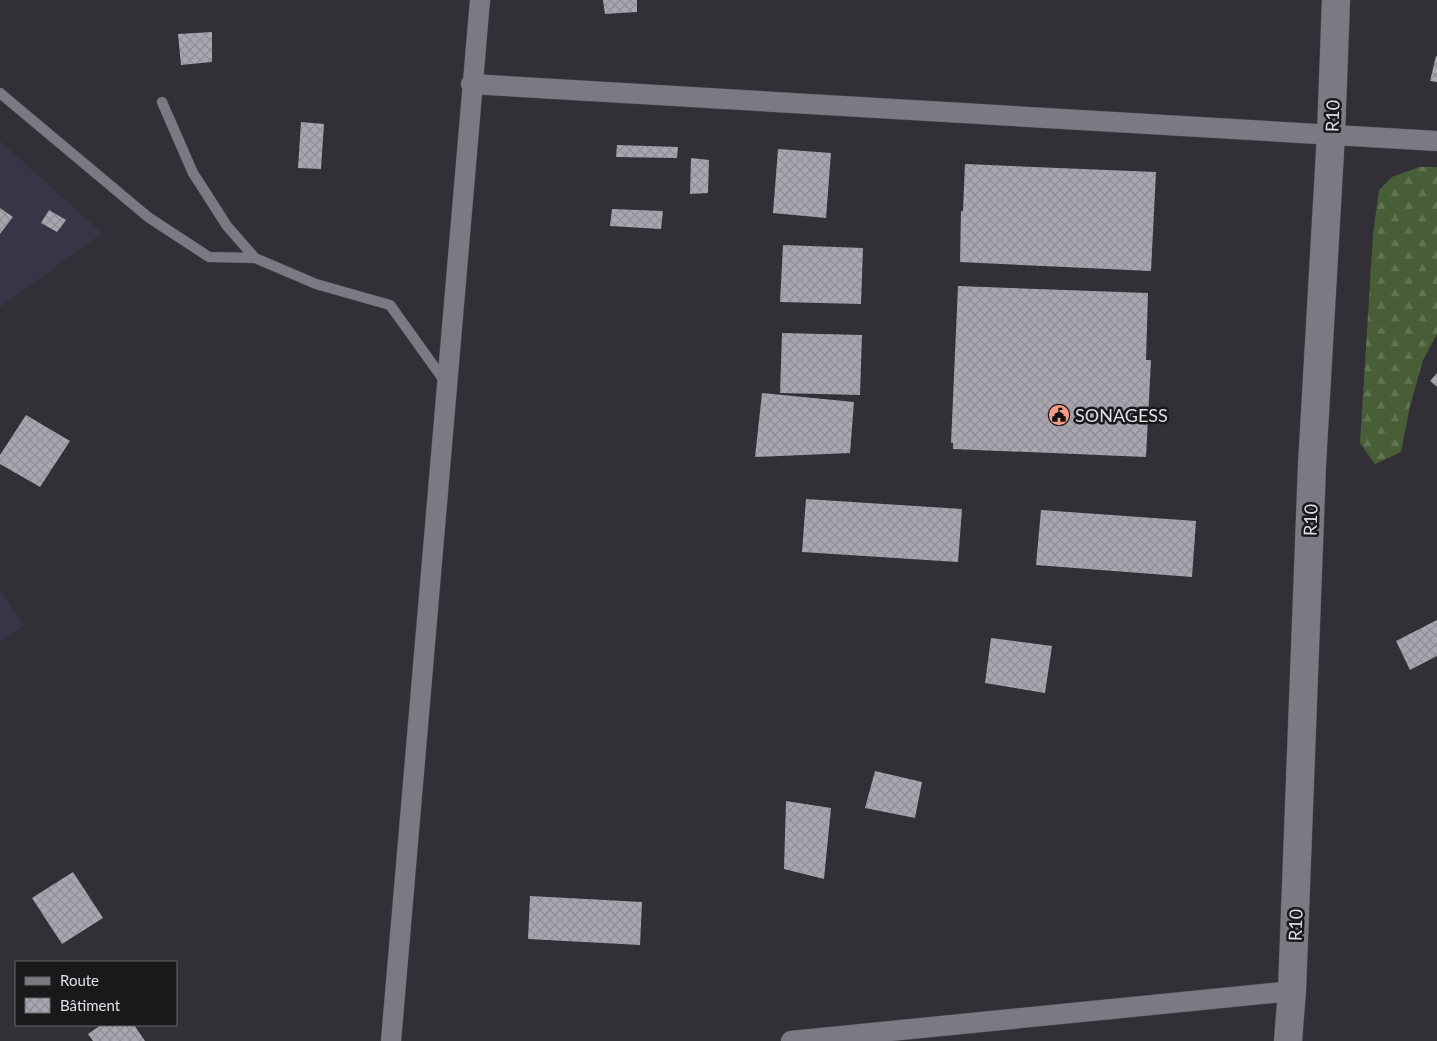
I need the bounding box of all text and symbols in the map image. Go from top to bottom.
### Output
street label: R10 [1320,100,1344,132]
public building icon: SONAGESS [1047,403,1071,427]
place label: SONAGESS [1075,404,1168,426]
street label: R10 [1298,504,1322,536]
street label: R10 [1283,909,1307,941]
legend [15,961,178,1026]
text: Route [60,971,99,989]
text: Bâtiment [60,996,121,1014]

